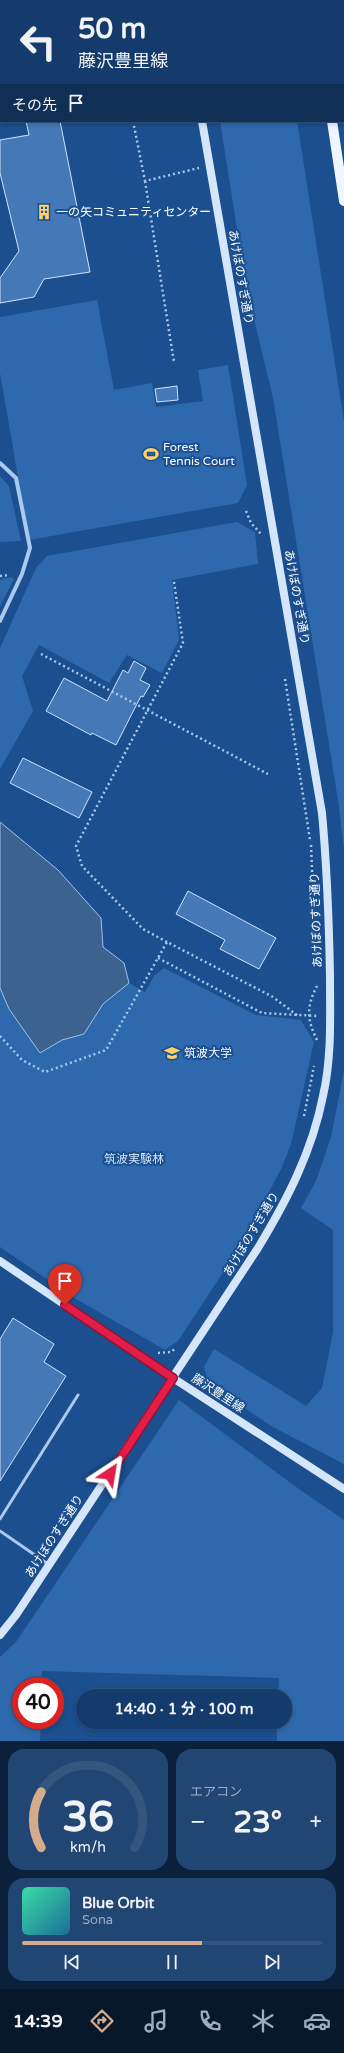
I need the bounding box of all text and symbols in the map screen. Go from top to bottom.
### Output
text: 50 m [78,12,146,46]
icon: left [12,16,64,68]
text: 藤沢豊里線 [78,50,168,72]
icon: arrive [65,92,87,114]
text: その先 [12,96,57,114]
building icon: 一の矢コミュニティセンター [35,203,53,221]
place label: 一の矢コミュニティセンター [56,205,211,219]
street label: あけぼのすぎ通り [226,229,256,325]
place label: Forest Tennis Court [163,440,235,468]
sports icon: Forest Tennis Court [142,445,160,463]
street label: あけぼのすぎ通り [282,549,312,645]
street label: あけぼのすぎ通り [307,872,325,968]
school or university icon: 筑波大学 [163,1044,181,1062]
place label: 筑波大学 [184,1046,232,1060]
park label: 筑波実験林 [104,1152,164,1166]
street label: あけぼのすぎ通り [220,1189,282,1279]
pin [48,1264,82,1305]
icon: arrive [54,1270,76,1292]
street label: 藤沢豊里線 [189,1371,247,1415]
position arrow [89,1453,131,1495]
street label: あけぼのすぎ通り [22,1492,86,1580]
speed limit sign: 40 [12,1677,64,1729]
text: 14:40 · 1 分 · 100 m [114,1700,254,1718]
text: エアコン [190,1784,242,1800]
text: 36 [62,1792,114,1842]
text: 23° [233,1804,282,1841]
text: − [190,1809,206,1835]
text: + [310,1809,322,1835]
text: km/h [70,1838,106,1855]
text: Blue Orbit [82,1894,154,1912]
text: Sona [82,1912,113,1928]
icon: previous [61,1951,83,1973]
icon: pause [161,1951,183,1973]
icon: next [261,1951,283,1973]
icon: directions [88,2007,116,2035]
icon: music [142,2007,170,2035]
icon: phone [196,2007,224,2035]
icon: climate [249,2007,277,2035]
icon: car [303,2007,331,2035]
text: 14:39 [13,2010,63,2032]

